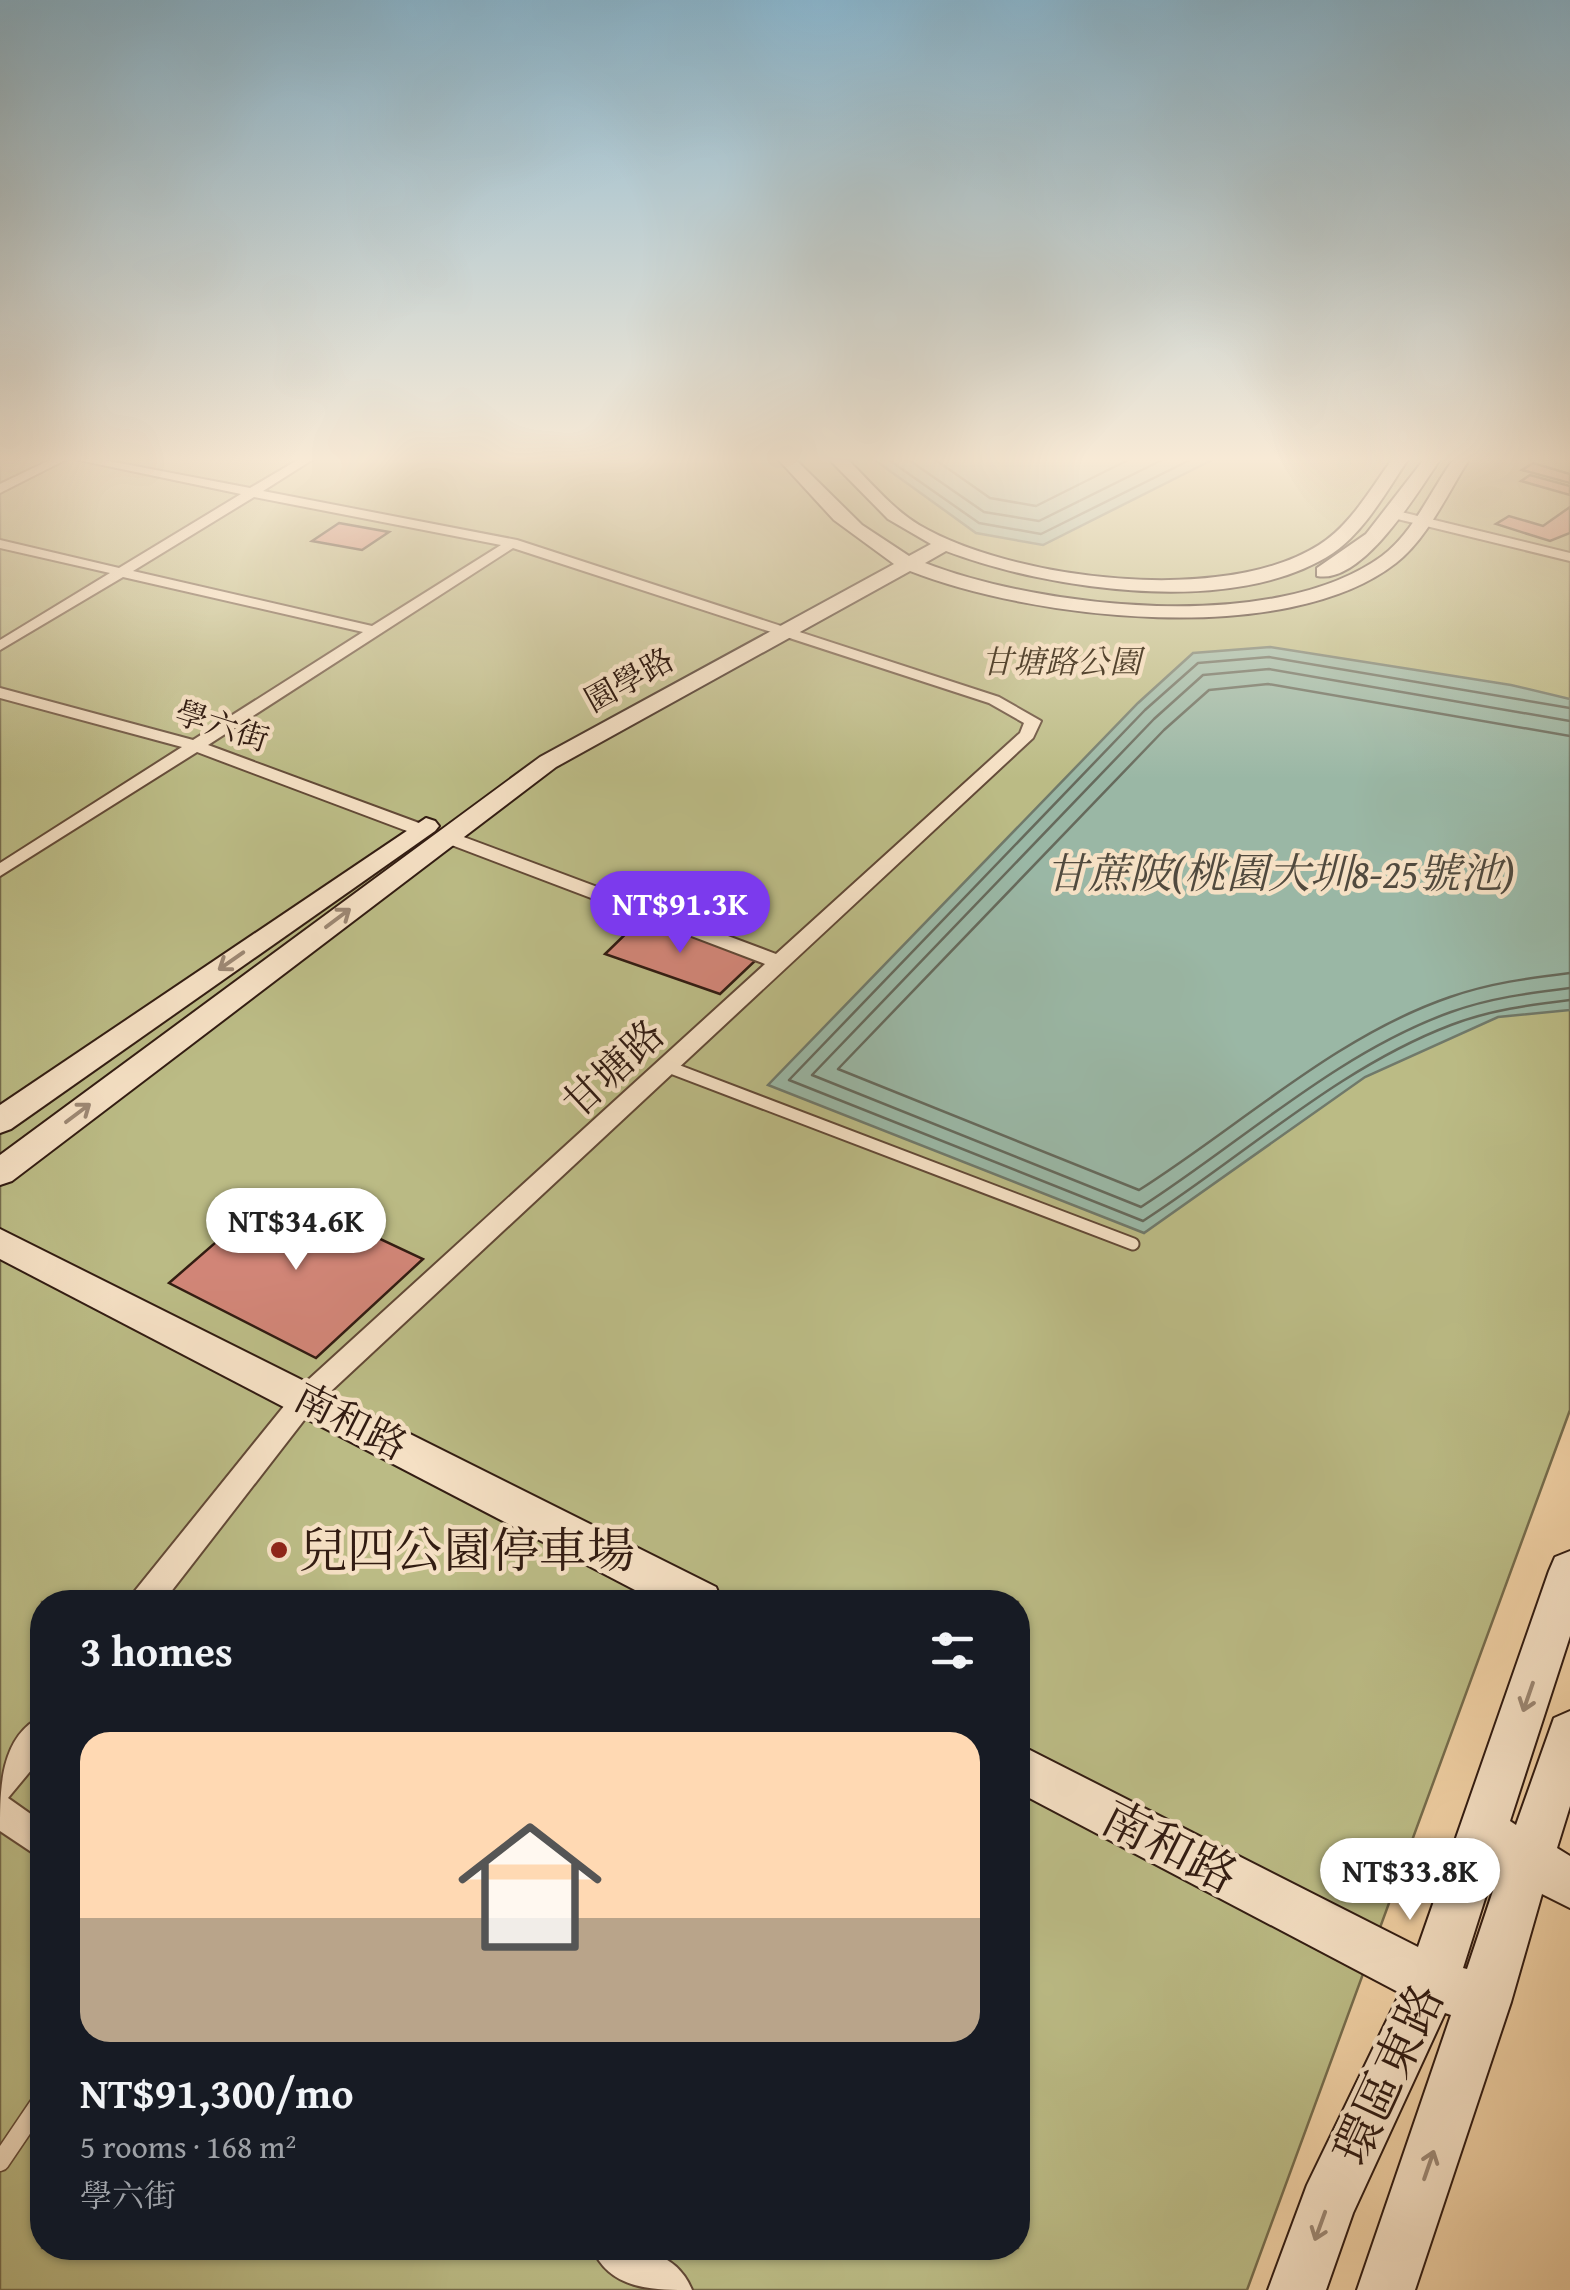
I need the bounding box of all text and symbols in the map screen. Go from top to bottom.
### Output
street label: 園學路 [575,636,682,723]
park label: 甘塘路公園 [981,638,1146,685]
street label: 學六街 [169,688,275,763]
water label: 甘蔗陂(桃園大圳8-25號池) [1045,842,1515,903]
pin: NT$91.3K [577,871,783,956]
text: NT$91.3K [612,880,748,927]
one-way arrow [324,908,351,929]
one-way arrow [217,950,245,971]
street label: 甘塘路 [549,1005,677,1130]
one-way arrow [64,1103,91,1124]
pin: NT$34.6K [193,1188,399,1273]
text: NT$34.6K [228,1197,364,1244]
street label: 南和路 [284,1367,418,1474]
place label: 兒四公園停車場 [299,1514,635,1585]
marker: 兒四公園停車場 [268,1539,290,1561]
text: 3 homes [80,1620,233,1681]
icon: filters [925,1623,980,1678]
one-way arrow [1517,1680,1535,1712]
street label: 南和路 [1090,1781,1251,1910]
icon: home [440,1797,620,1977]
pin: NT$33.8K [1307,1838,1513,1923]
text: NT$33.8K [1342,1847,1478,1894]
street label: 環區東路 [1315,1972,1460,2176]
text: NT$91,300/mo [80,2062,354,2123]
text: 5 rooms · 168 m² [80,2123,296,2170]
one-way arrow [1421,2149,1439,2181]
text: 學六街 [80,2172,176,2219]
one-way arrow [1310,2210,1328,2241]

